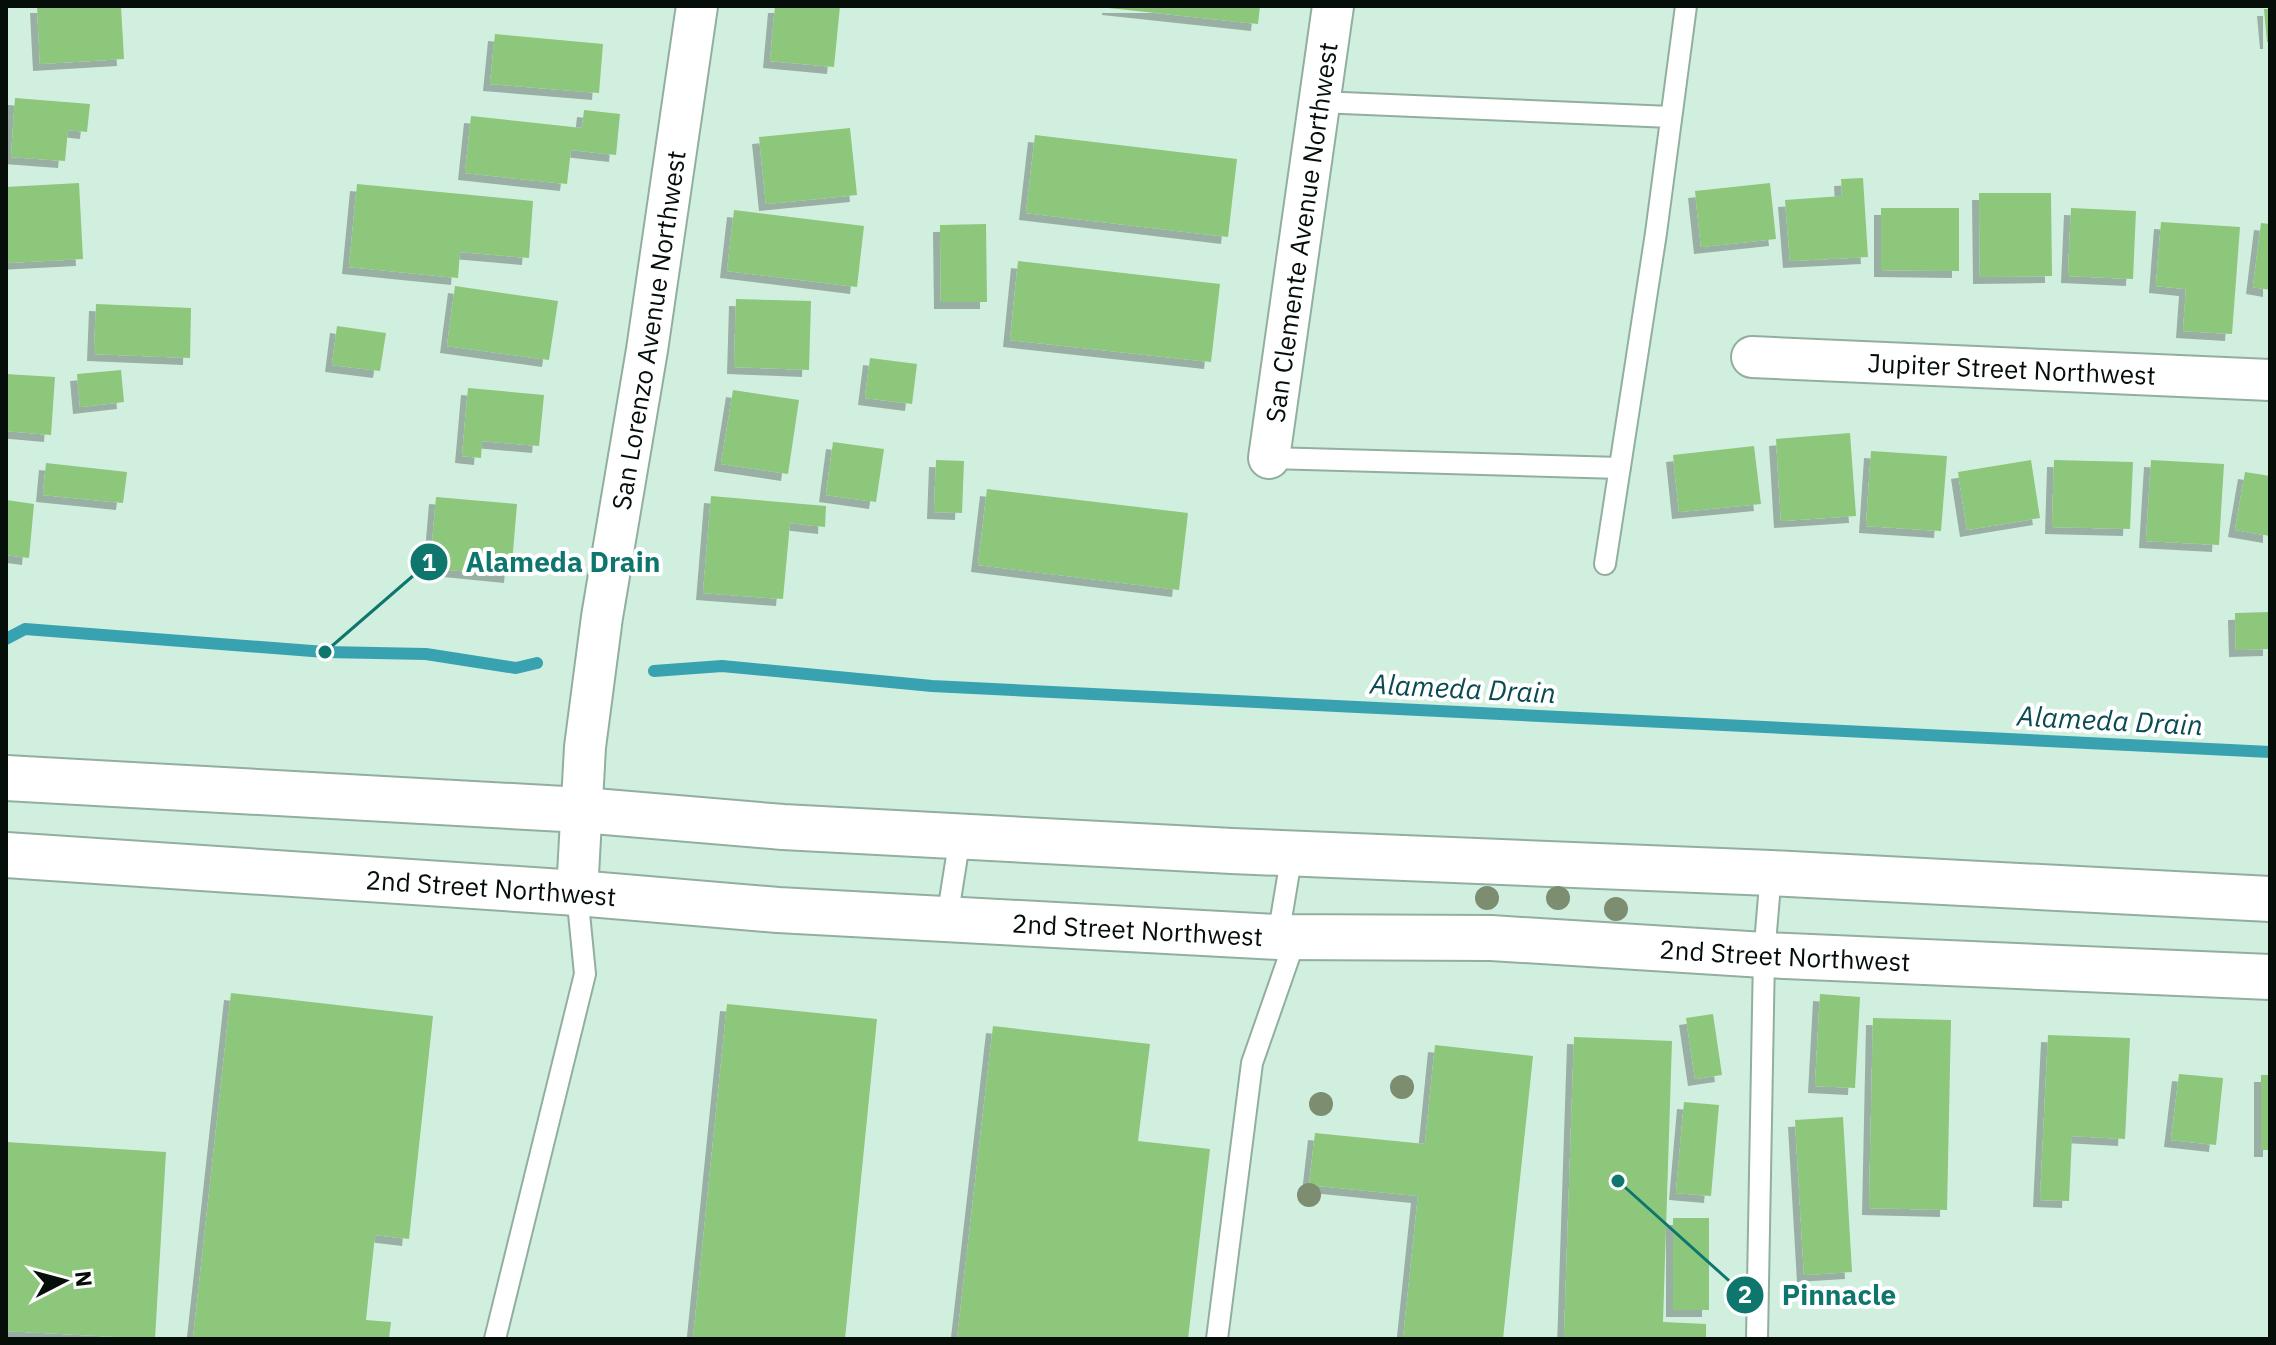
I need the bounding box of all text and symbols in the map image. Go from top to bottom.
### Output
street label: San Clemente Avenue Northwest [1257,40,1345,425]
street label: San Lorenzo Avenue Northwest [603,148,693,512]
street label: Jupiter Street Northwest [1867,345,2157,392]
callout: Alameda Drain [409,536,676,588]
text: Alameda Drain [466,543,661,580]
text: 1 [422,546,436,578]
water label: Alameda Drain [1368,665,1557,711]
water label: Alameda Drain [2015,697,2204,743]
street label: 2nd Street Northwest [364,862,618,913]
street label: 2nd Street Northwest [1011,906,1264,953]
street label: 2nd Street Northwest [1658,932,1911,978]
north arrow [24,1241,104,1321]
text: N [69,1269,100,1288]
callout: Pinnacle [1725,1269,1912,1321]
text: Pinnacle [1782,1276,1896,1313]
text: 2 [1738,1278,1752,1310]

